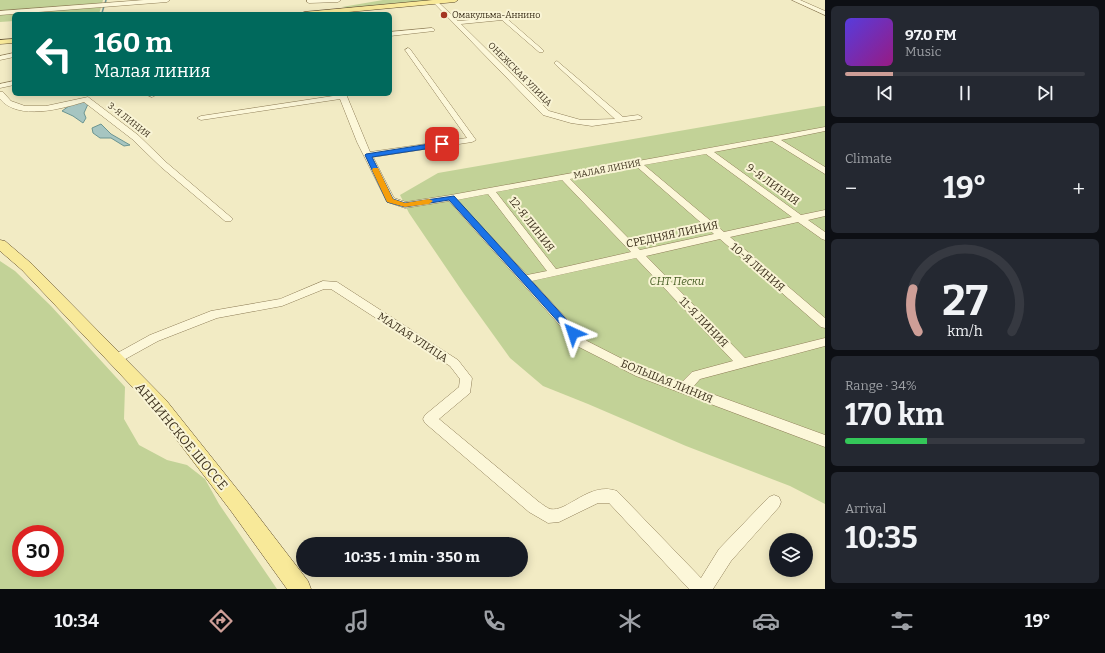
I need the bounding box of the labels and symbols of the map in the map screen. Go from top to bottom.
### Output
marker: Омакульма-Аннино [439,10,449,20]
place label: Омакульма-Аннино [452,10,540,20]
street label: ОНЕЖСКАЯ УЛИЦА [486,40,554,108]
street label: 3-Я ЛИНИЯ [106,100,152,140]
pin [425,127,459,161]
street label: МАЛАЯ ЛИНИЯ [573,158,641,180]
street label: 9-Я ЛИНИЯ [744,161,802,208]
street label: 12-Я ЛИНИЯ [506,194,557,254]
street label: СРЕДНЯЯ ЛИНИЯ [625,218,719,251]
street label: 10-Я ЛИНИЯ [728,240,787,294]
park label: СНТ Пески [650,275,704,288]
street label: 11-Я ЛИНИЯ [677,295,731,350]
street label: МАЛАЯ УЛИЦА [375,310,451,365]
position arrow [552,312,594,354]
street label: БОЛЬШАЯ ЛИНИЯ [619,357,715,406]
street label: АННИНСКОЕ ШОССЕ [132,380,231,493]
speed limit sign: 30 [12,525,64,577]

